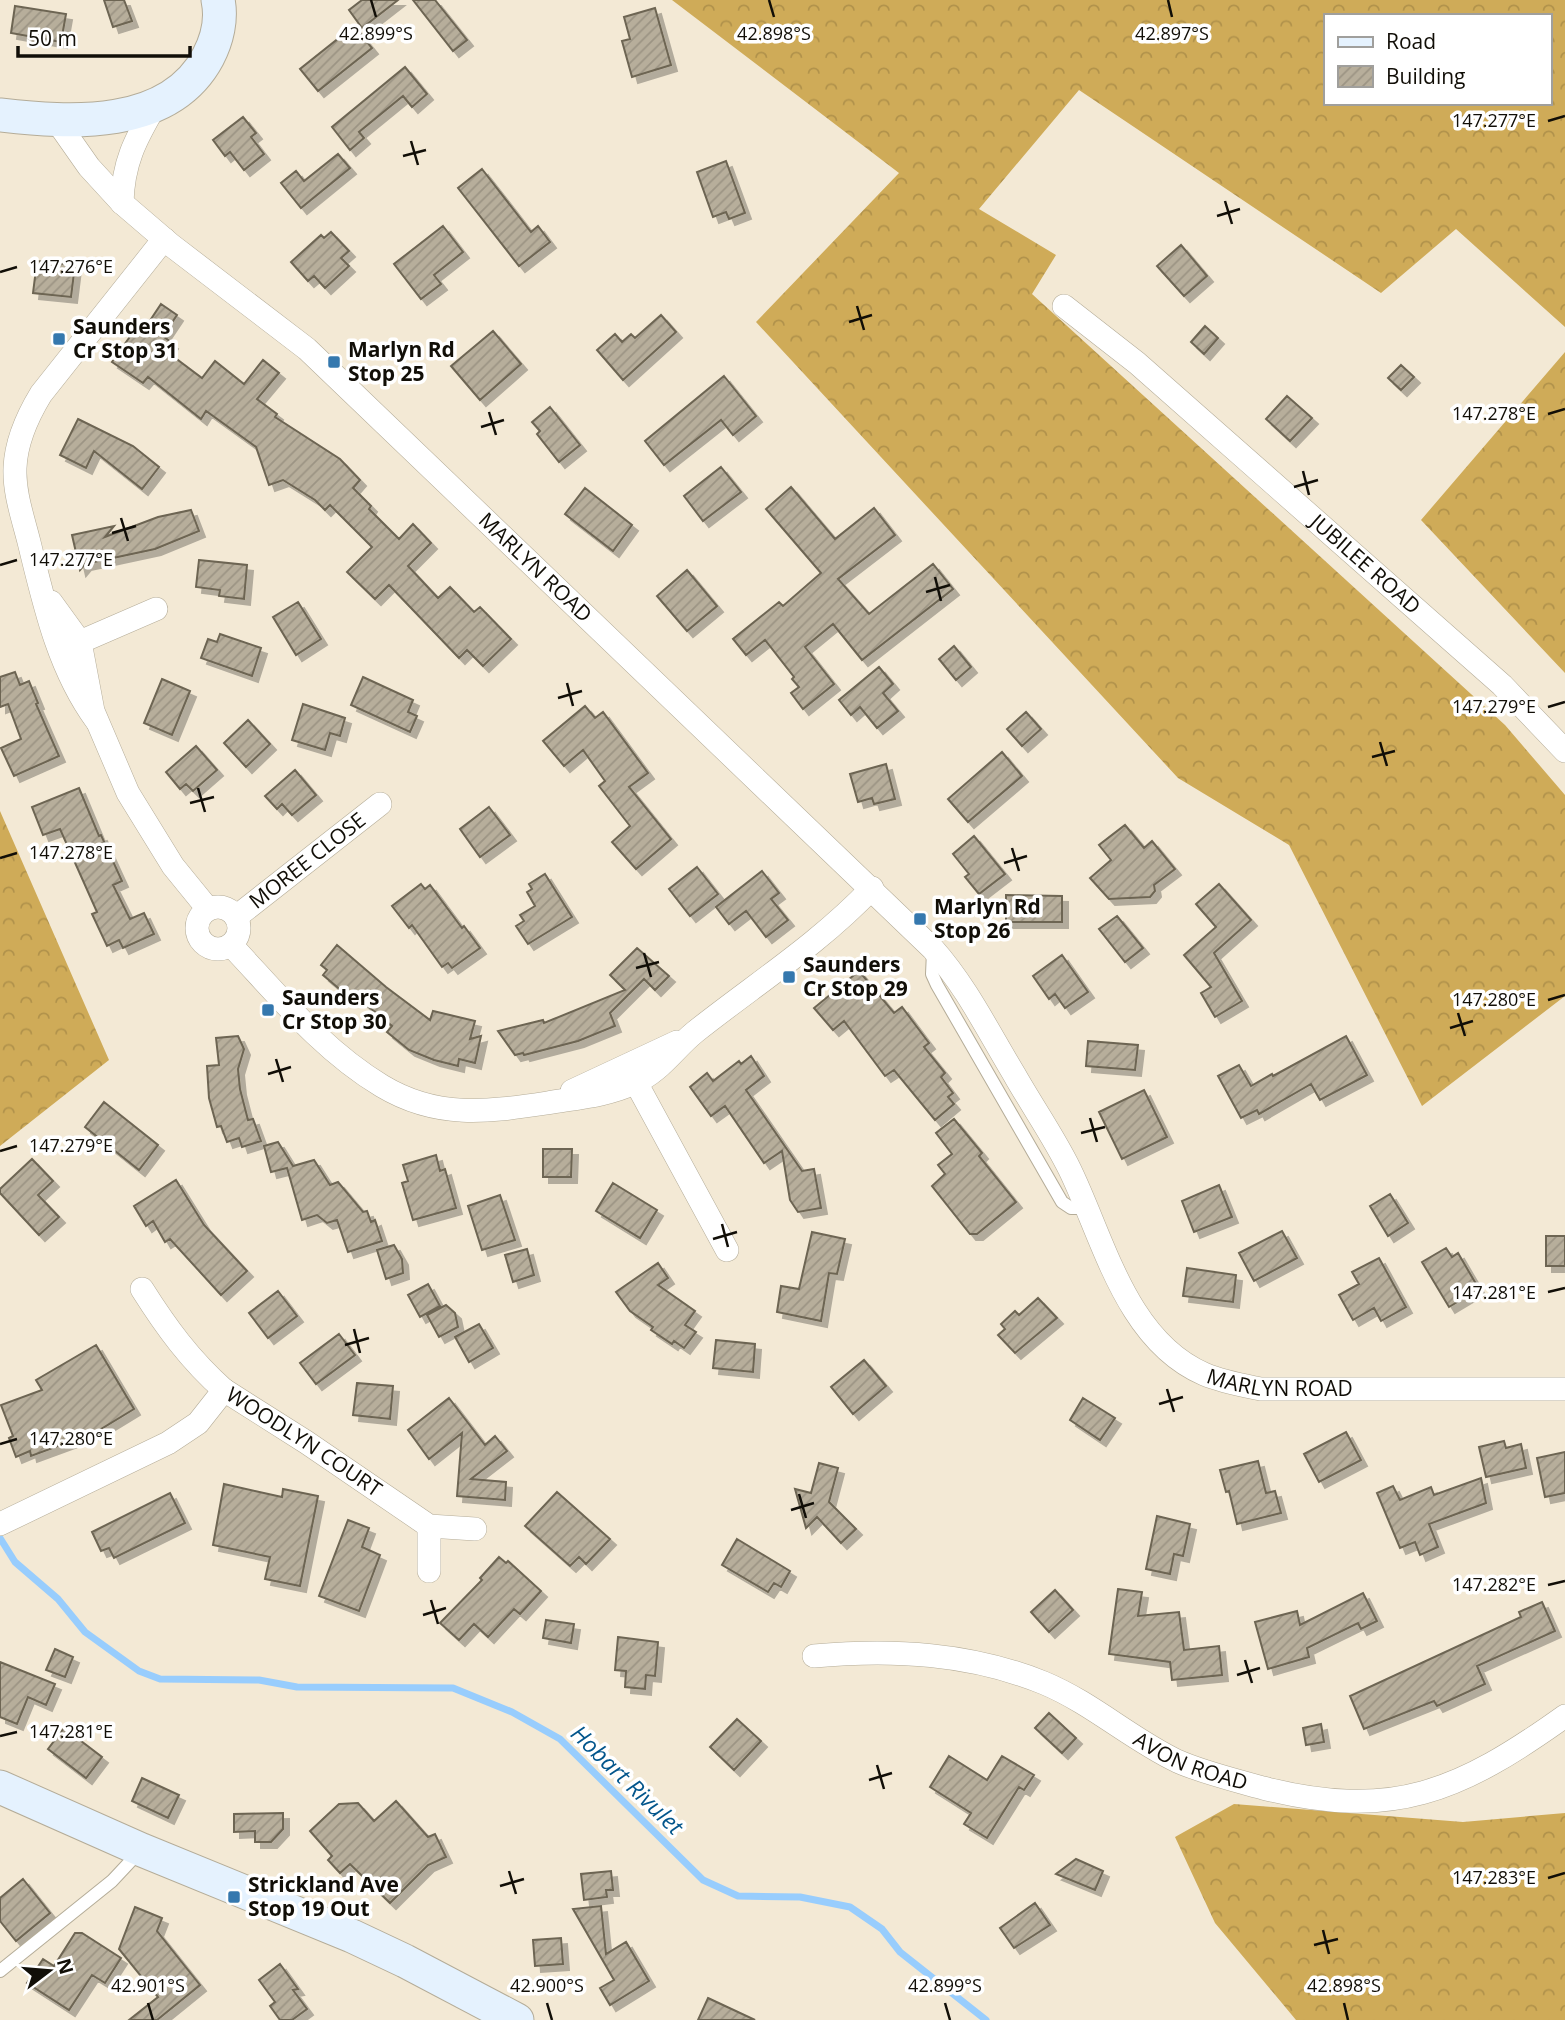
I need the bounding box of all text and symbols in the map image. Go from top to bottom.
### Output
scale bar [18,14,189,58]
legend [1324,14,1551,105]
text: 42.899°S [339,21,413,45]
text: 42.898°S [737,21,811,45]
text: 42.897°S [1135,21,1209,45]
text: 50 m [28,24,77,52]
text: Road [1386,27,1436,55]
text: Building [1386,62,1465,90]
text: 147.277°E [1452,108,1536,132]
text: 147.276°E [29,254,113,278]
place label: Saunders Cr Stop 31 [73,312,178,364]
marker: Saunders Cr Stop 31 [51,331,67,347]
place label: Marlyn Rd Stop 25 [348,335,455,387]
marker: Marlyn Rd Stop 25 [326,354,342,370]
text: 147.278°E [1452,401,1536,425]
street label: MARLYN ROAD [473,506,599,628]
street label: JUBILEE ROAD [1303,506,1427,620]
text: 147.277°E [29,547,113,571]
text: 147.279°E [1452,694,1536,718]
street label: MOREE CLOSE [243,806,371,914]
text: 147.278°E [29,840,113,864]
place label: Marlyn Rd Stop 26 [934,892,1041,944]
marker: Marlyn Rd Stop 26 [912,911,928,927]
place label: Saunders Cr Stop 29 [803,950,908,1002]
marker: Saunders Cr Stop 29 [781,969,797,985]
place label: Saunders Cr Stop 30 [282,983,387,1035]
text: 147.280°E [1452,987,1536,1011]
marker: Saunders Cr Stop 30 [260,1002,276,1018]
text: 147.279°E [29,1133,113,1157]
text: 147.281°E [1452,1280,1536,1304]
street label: MARLYN ROAD [1203,1361,1353,1402]
street label: WOODLYN COURT [221,1380,388,1503]
text: 147.280°E [29,1426,113,1450]
text: 147.282°E [1452,1572,1536,1596]
water label: Hobart Rivulet [564,1717,692,1842]
text: 147.281°E [29,1719,113,1743]
street label: AVON ROAD [1129,1725,1251,1796]
text: 147.283°E [1452,1865,1536,1889]
place label: Strickland Ave Stop 19 Out [248,1870,399,1922]
marker: Strickland Ave Stop 19 Out [226,1889,242,1905]
north arrow [14,1936,84,2006]
text: N [51,1955,80,1977]
text: 42.901°S [111,1973,185,1997]
text: 42.900°S [510,1973,584,1997]
text: 42.899°S [908,1973,982,1997]
text: 42.898°S [1307,1973,1381,1997]

